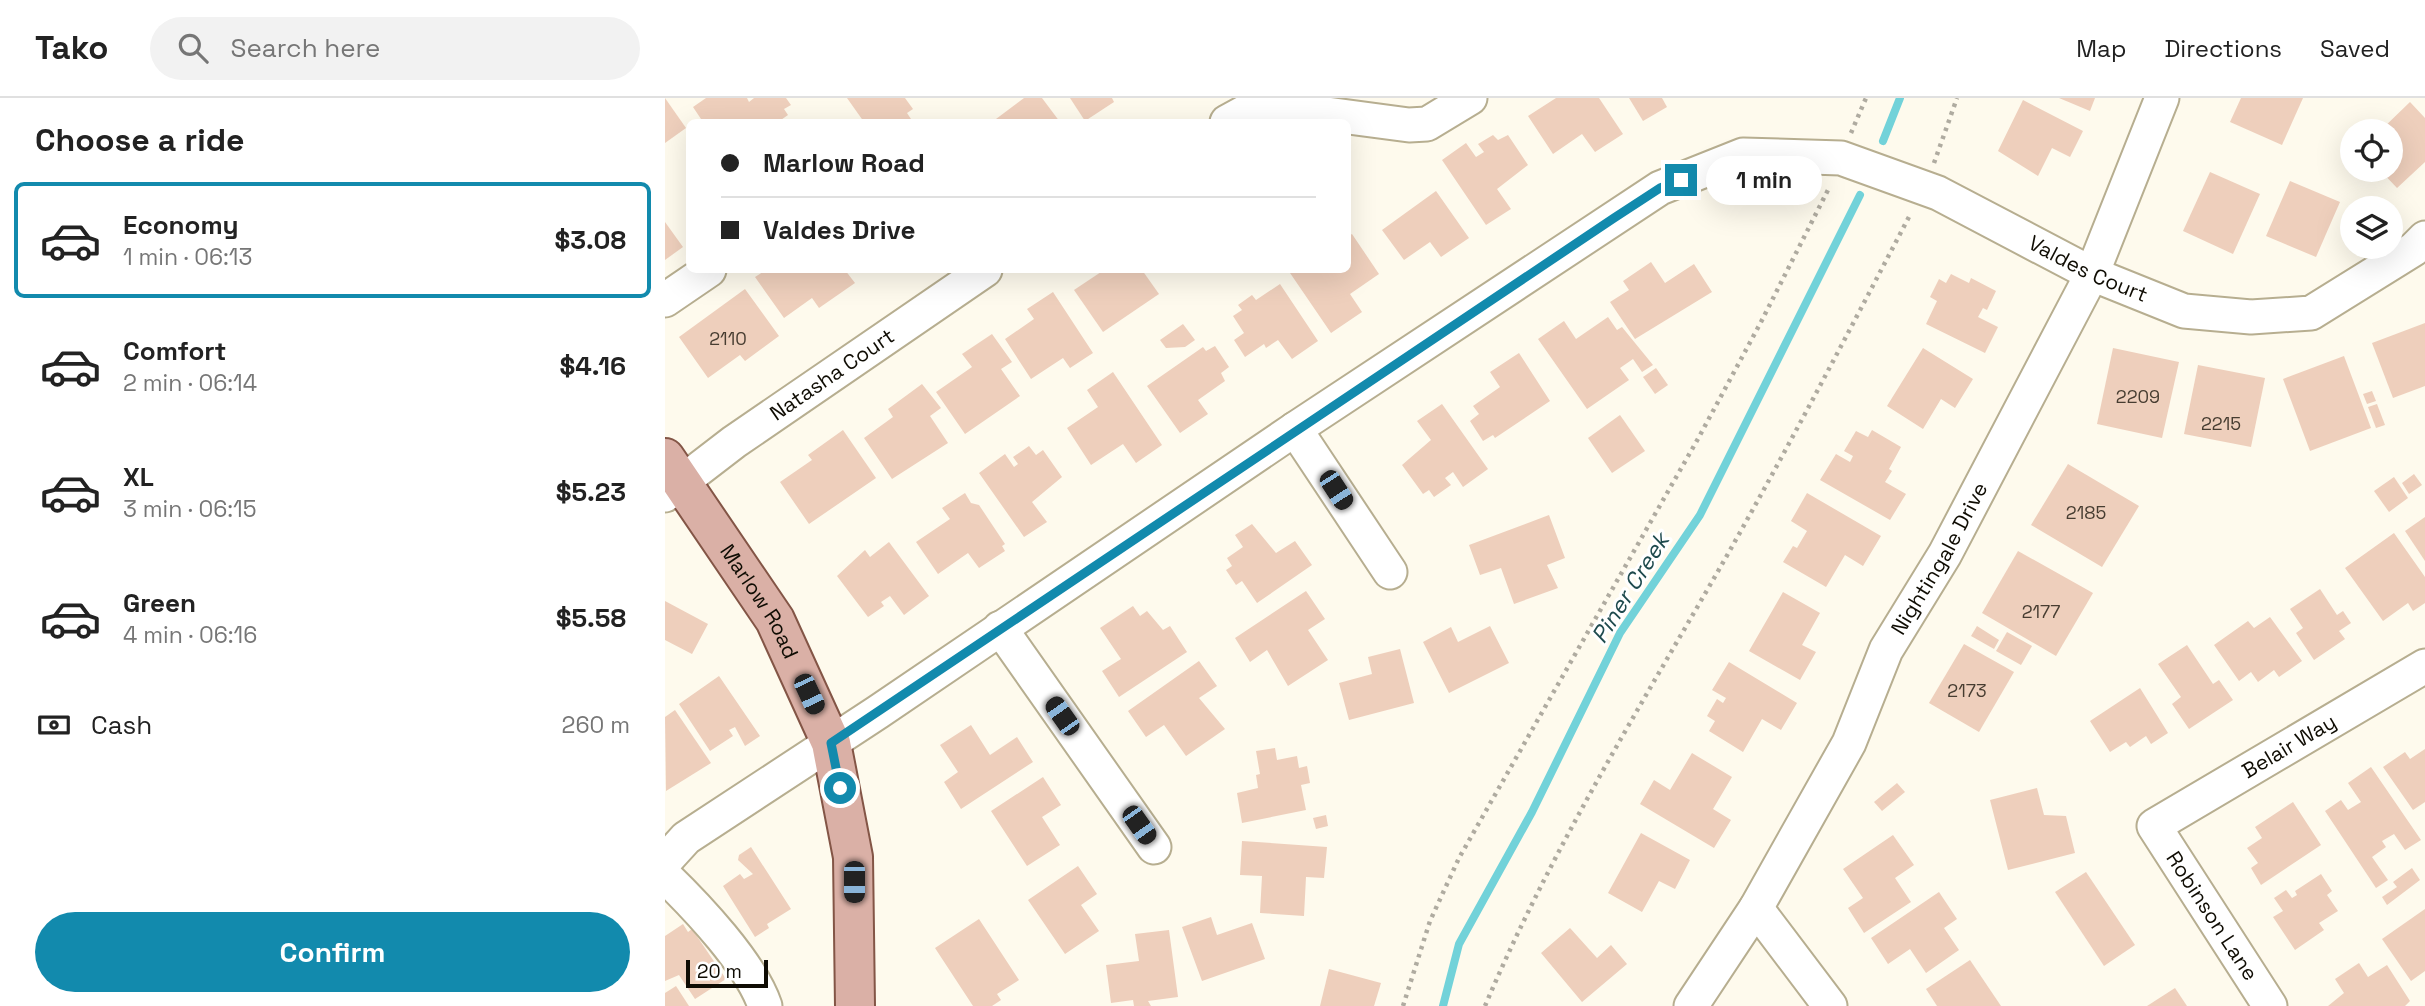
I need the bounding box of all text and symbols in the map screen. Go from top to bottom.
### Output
search box [150,17,640,80]
text: Tako [35,27,108,69]
icon: search [174,29,212,67]
text: Search here [230,31,380,65]
text: Map [2076,33,2126,64]
text: Directions [2164,33,2282,64]
text: Saved [2320,33,2390,64]
map controls [2340,119,2403,259]
button: locate [2340,119,2403,182]
text: Choose a ride [35,120,245,160]
text: Marlow Road [763,146,925,180]
callout: 1 min [1705,155,1821,204]
route end [1665,164,1697,196]
text: 1 min [1736,165,1792,195]
button: layers [2340,196,2403,259]
text: Economy [123,208,239,242]
icon: car [39,209,102,272]
text: Valdes Drive [763,213,915,247]
text: $3.08 [555,223,626,257]
street label: Valdes Court [2024,229,2152,308]
text: 1 min · 06:13 [123,242,252,272]
street label: Natasha Court [764,322,899,427]
house number: 2110 [709,327,747,350]
text: Comfort [123,334,226,368]
icon: car [39,335,102,398]
text: $4.16 [559,349,626,383]
text: 2 min · 06:14 [123,368,257,398]
house number: 2209 [2116,385,2160,408]
house number: 2215 [2201,412,2241,435]
text: XL [123,460,154,494]
icon: car [39,461,102,524]
car [1316,467,1357,513]
text: $5.23 [556,475,626,509]
street label: Nightingale Drive [1885,477,1993,640]
text: 3 min · 06:15 [123,494,256,524]
house number: 2185 [2066,501,2106,524]
water label: Piner Creek [1584,525,1677,649]
street label: Marlow Road [714,539,805,663]
text: Green [123,586,196,620]
icon: car [39,587,102,650]
house number: 2177 [2022,600,2060,623]
text: $5.58 [556,601,626,635]
text: 4 min · 06:16 [123,620,257,650]
car [791,671,828,717]
house number: 2173 [1947,679,1987,702]
car [1042,693,1083,739]
icon: cash [35,706,73,744]
text: Cash [91,708,152,742]
street label: Belair Way [2237,708,2341,784]
text: 260 m [562,710,630,740]
route start [824,772,856,804]
car [1119,802,1160,848]
street label: Robinson Lane [2161,846,2264,986]
car [844,861,865,903]
button: Confirm [35,912,630,992]
scale bar [686,957,768,989]
text: 20 m [697,959,742,984]

